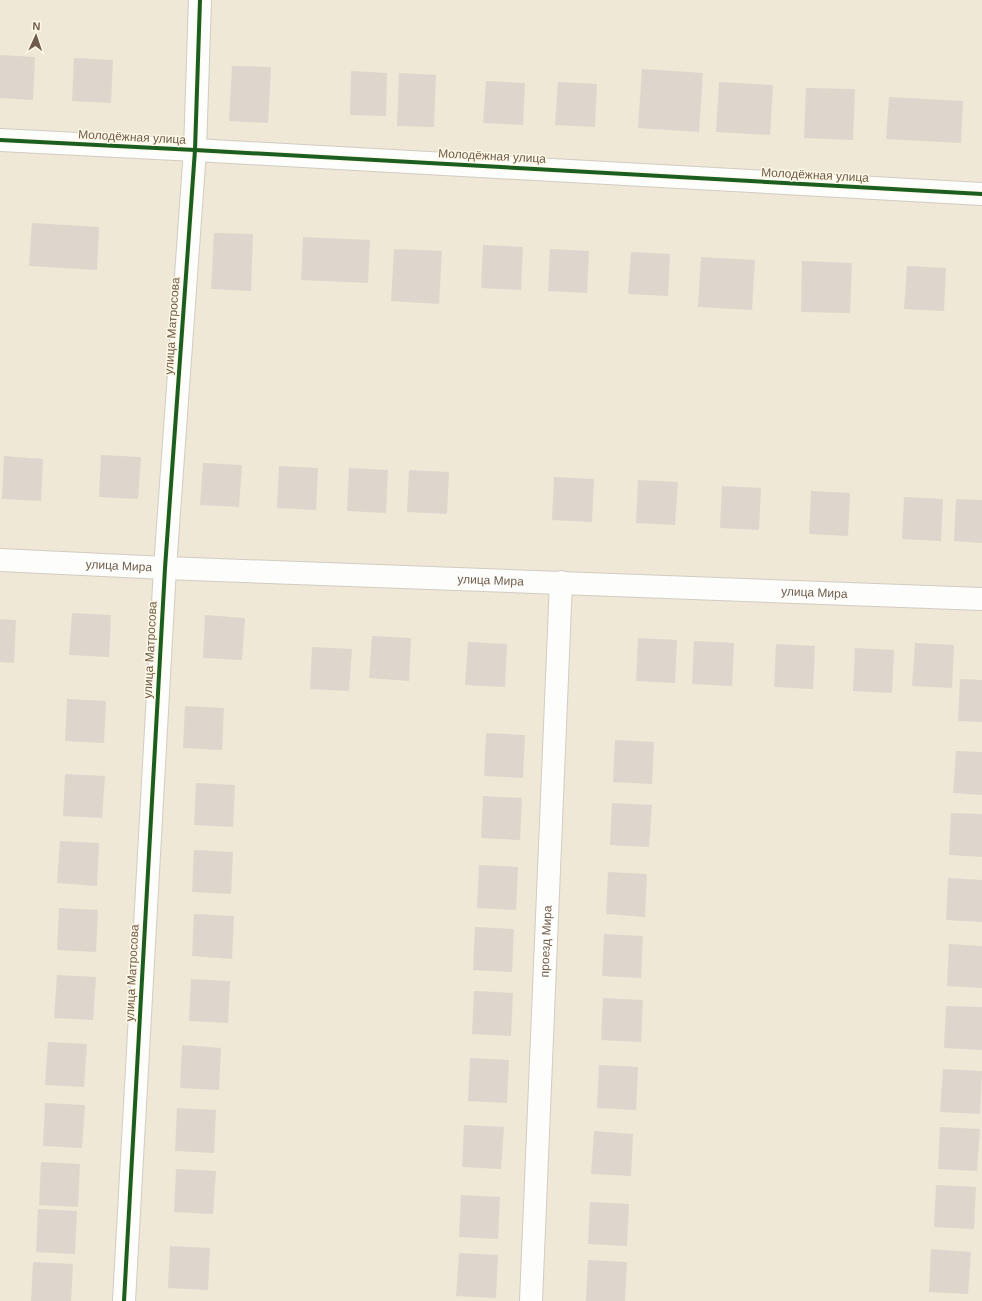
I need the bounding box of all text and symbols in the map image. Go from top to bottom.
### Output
north arrow [16,16,56,56]
text: N [32,20,41,32]
street label: Молодёжная улица [78,127,187,147]
street label: Молодёжная улица [438,146,547,166]
street label: Молодёжная улица [761,165,870,185]
street label: улица Матросова [162,277,182,375]
street label: улица Мира [85,557,153,574]
street label: улица Мира [457,572,524,589]
street label: улица Мира [781,584,848,601]
street label: улица Матросова [140,601,160,699]
street label: проезд Мира [538,905,555,978]
street label: улица Матросова [122,924,142,1022]

